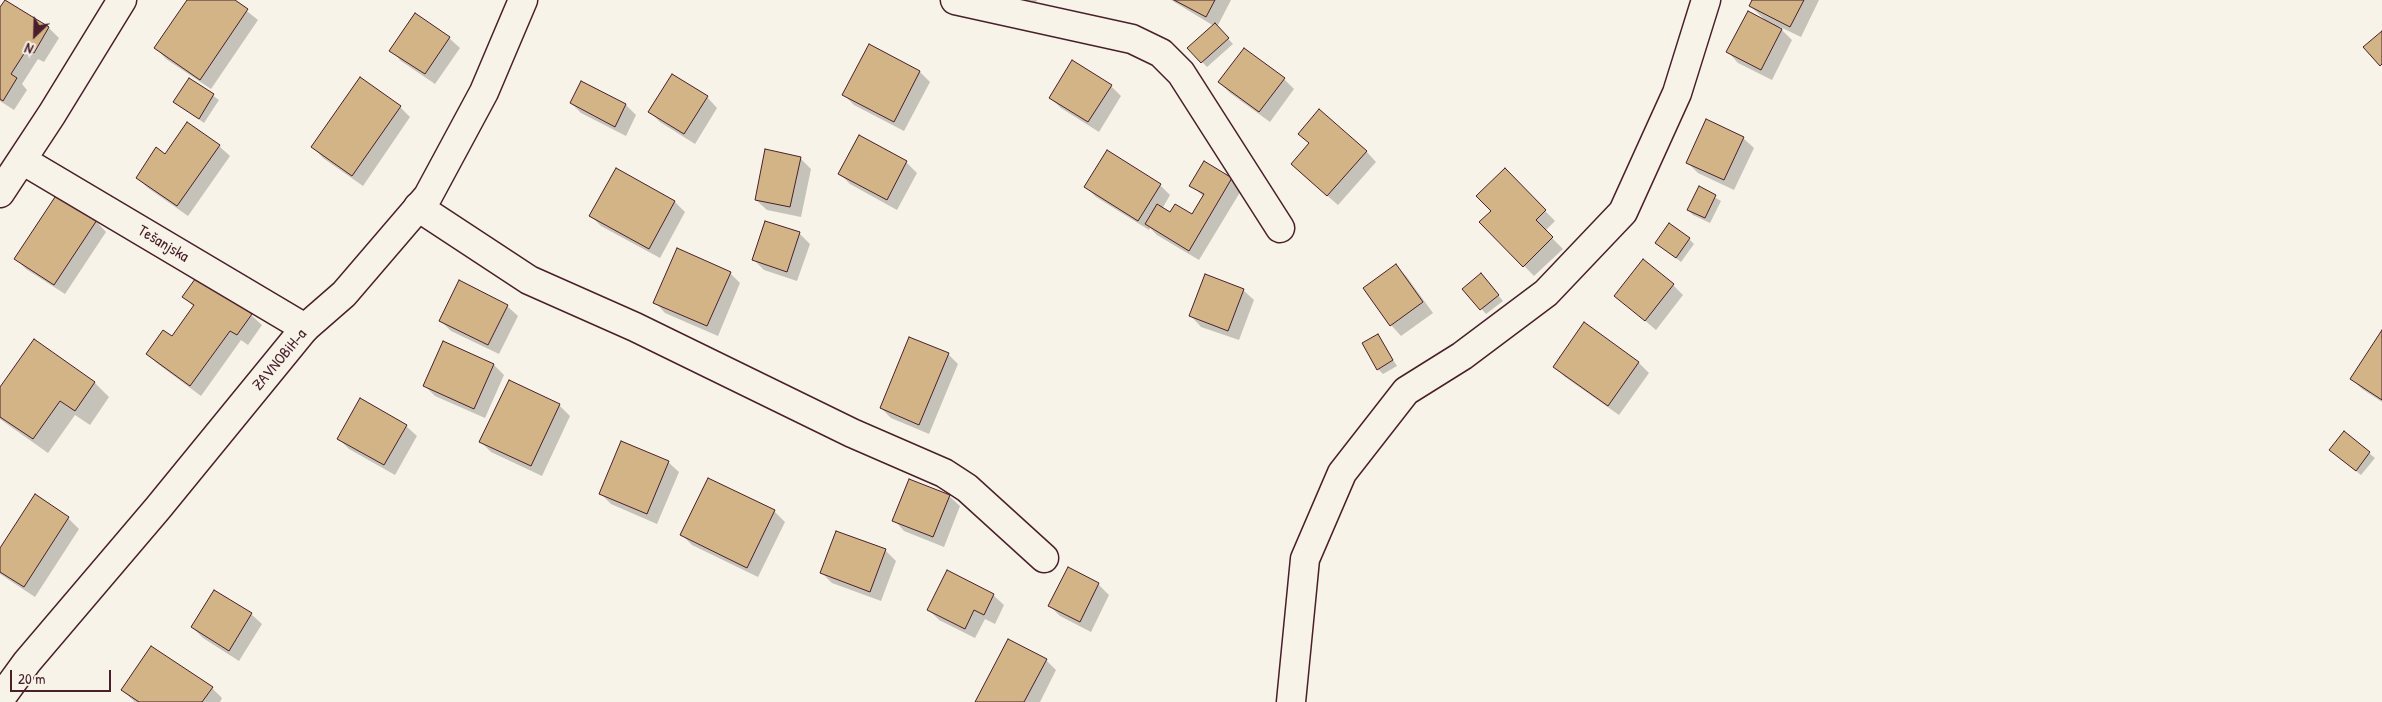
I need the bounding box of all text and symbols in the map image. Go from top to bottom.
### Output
north arrow [10,10,60,60]
text: N [21,39,36,59]
street label: Tešanjska [134,221,192,267]
street label: ZAVNOBiH-a [249,325,311,395]
scale bar [12,660,114,692]
text: 20 m [18,668,45,689]

